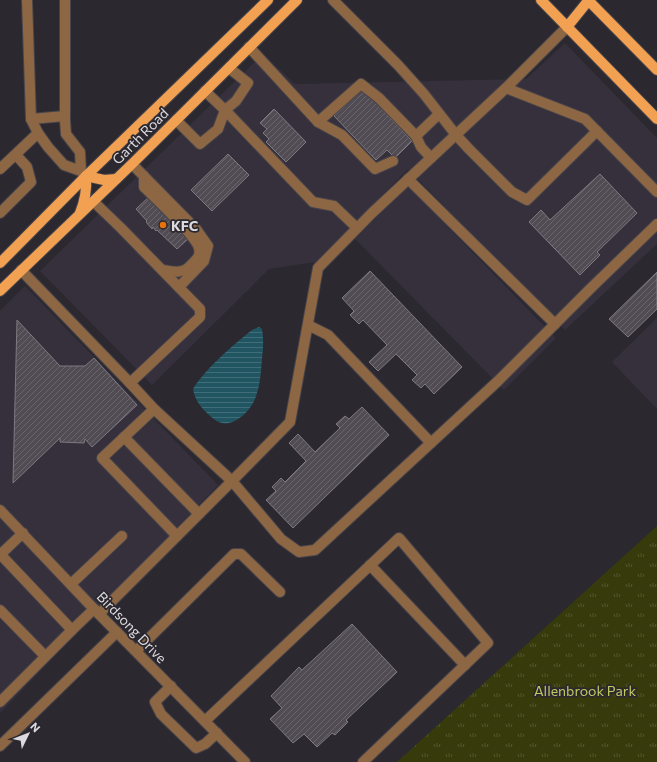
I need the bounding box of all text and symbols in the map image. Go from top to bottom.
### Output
street label: Garth Road [108,104,172,168]
place label: KFC [171,217,198,234]
marker: KFC [158,220,168,230]
street label: Birdsong Drive [94,588,170,666]
park label: Allenbrook Park [534,682,636,699]
north arrow [8,714,48,754]
text: N [28,719,43,734]

